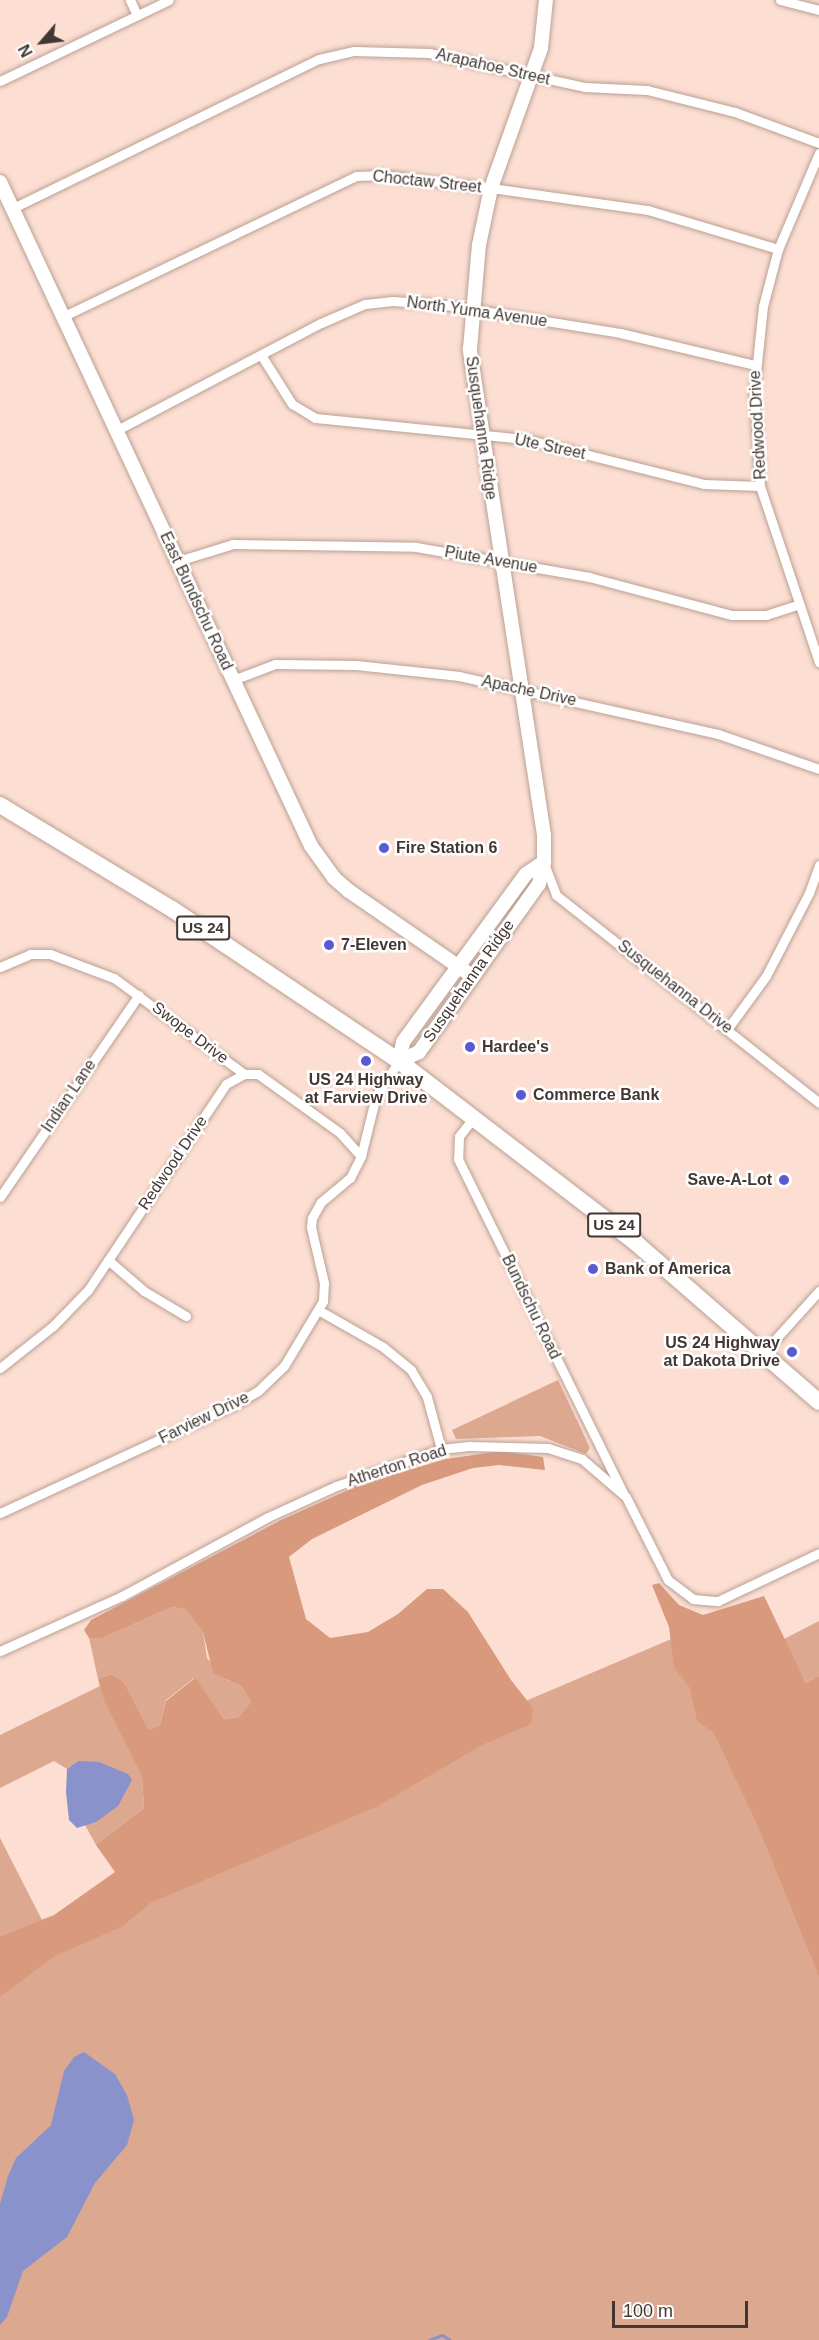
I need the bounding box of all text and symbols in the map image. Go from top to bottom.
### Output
north arrow [12,12,72,72]
text: N [15,42,36,60]
street label: Arapahoe Street [434,45,552,89]
street label: Choctaw Street [372,167,482,197]
street label: North Yuma Avenue [405,293,549,331]
street label: Susquehanna Ridge [461,355,501,501]
street label: Redwood Drive [746,370,770,480]
street label: Ute Street [513,430,587,464]
street label: East Bundschu Road [156,529,236,673]
street label: Piute Avenue [443,542,539,578]
street label: Apache Drive [480,672,578,710]
place label: Fire Station 6 [396,838,497,858]
marker: Fire Station 6 [377,841,391,855]
road number: US 24 [176,916,230,940]
street label: Susquehanna Ridge [420,916,518,1046]
place label: 7-Eleven [341,935,407,955]
street label: Susquehanna Drive [614,936,736,1038]
marker: 7-Eleven [322,938,336,952]
street label: Swope Drive [148,998,232,1068]
place label: Hardee's [482,1037,549,1057]
marker: Hardee's [463,1040,477,1054]
marker: US 24 Highway at Farview Drive [359,1054,373,1068]
street label: Indian Lane [38,1056,100,1136]
place label: US 24 Highway at Farview Drive [305,1070,427,1108]
place label: Commerce Bank [533,1085,659,1105]
marker: Commerce Bank [514,1088,528,1102]
street label: Redwood Drive [134,1112,212,1214]
place label: Save-A-Lot [688,1170,772,1190]
marker: Save-A-Lot [777,1173,791,1187]
road number: US 24 [587,1213,641,1237]
street label: Bundschu Road [497,1252,565,1362]
place label: Bank of America [605,1259,731,1279]
marker: Bank of America [586,1262,600,1276]
place label: US 24 Highway at Dakota Drive [664,1333,780,1371]
marker: US 24 Highway at Dakota Drive [785,1345,799,1359]
street label: Farview Drive [156,1388,252,1448]
street label: Atherton Road [345,1441,449,1491]
scale bar [615,2289,752,2327]
text: 100 m [623,2301,673,2321]

